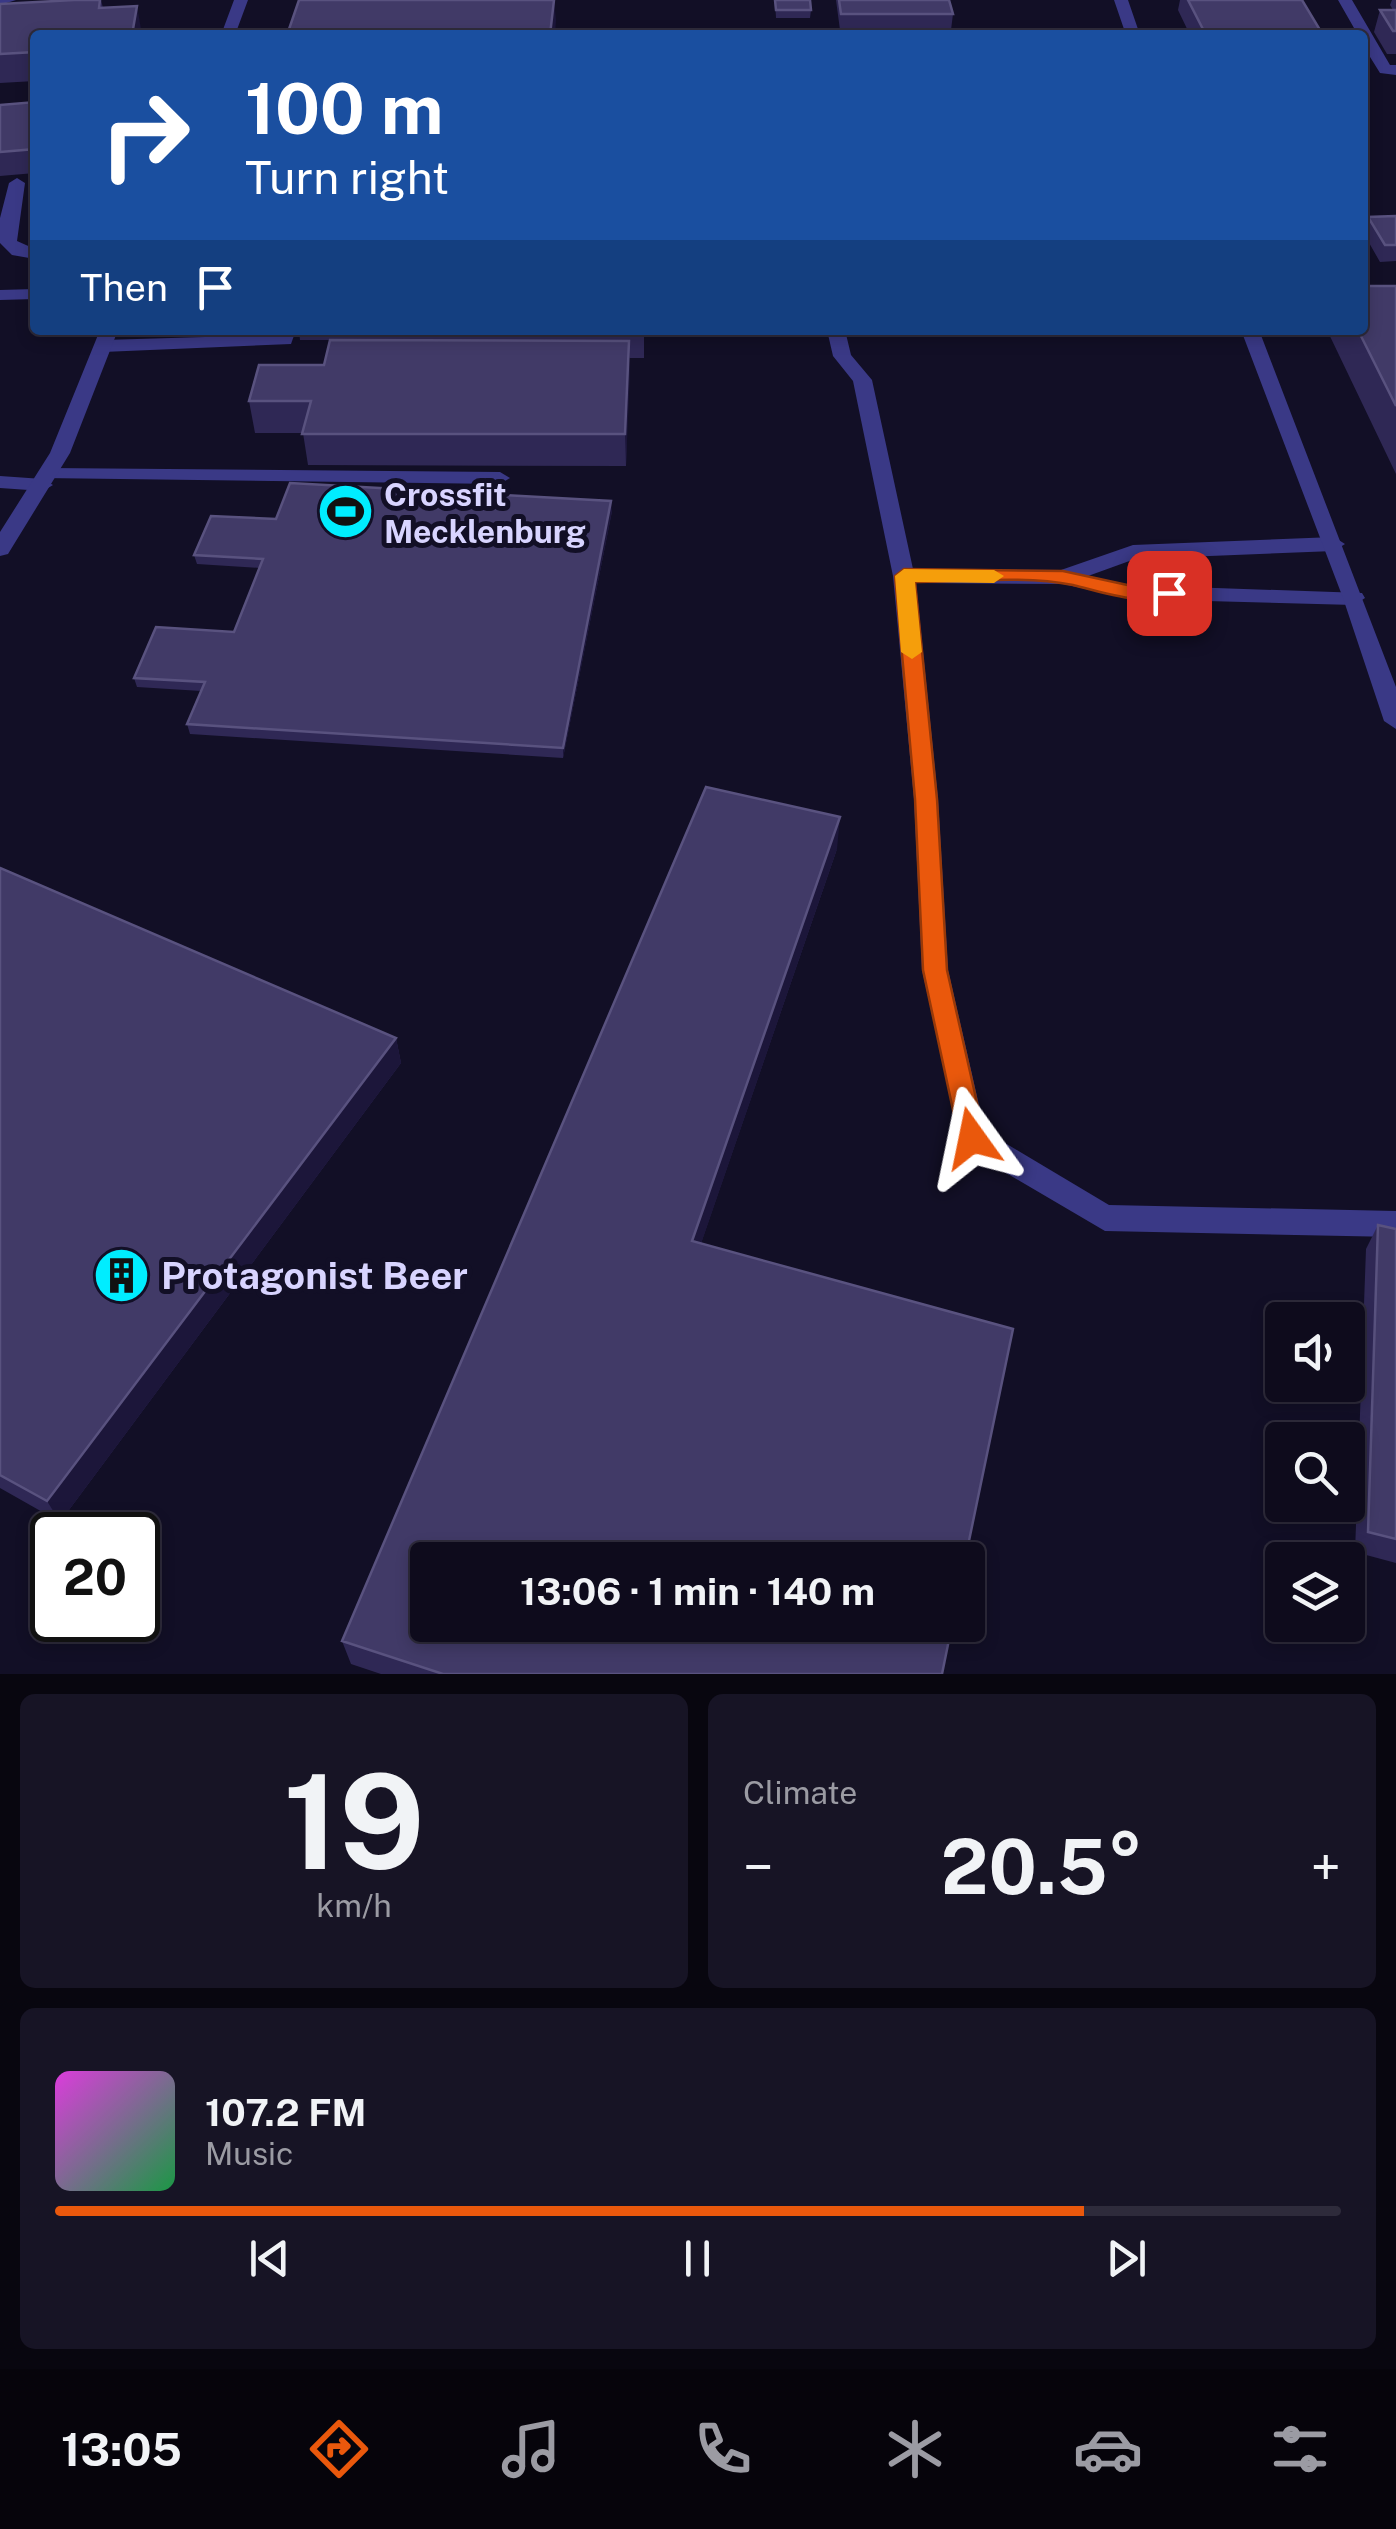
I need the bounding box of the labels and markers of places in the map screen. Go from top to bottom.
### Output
place label: Crossfit Mecklenburg [384,476,586,550]
sports icon: Crossfit Mecklenburg [315,482,375,542]
pin [1127,551,1212,636]
building icon: Protagonist Beer [92,1245,152,1305]
place label: Protagonist Beer [161,1253,468,1298]

